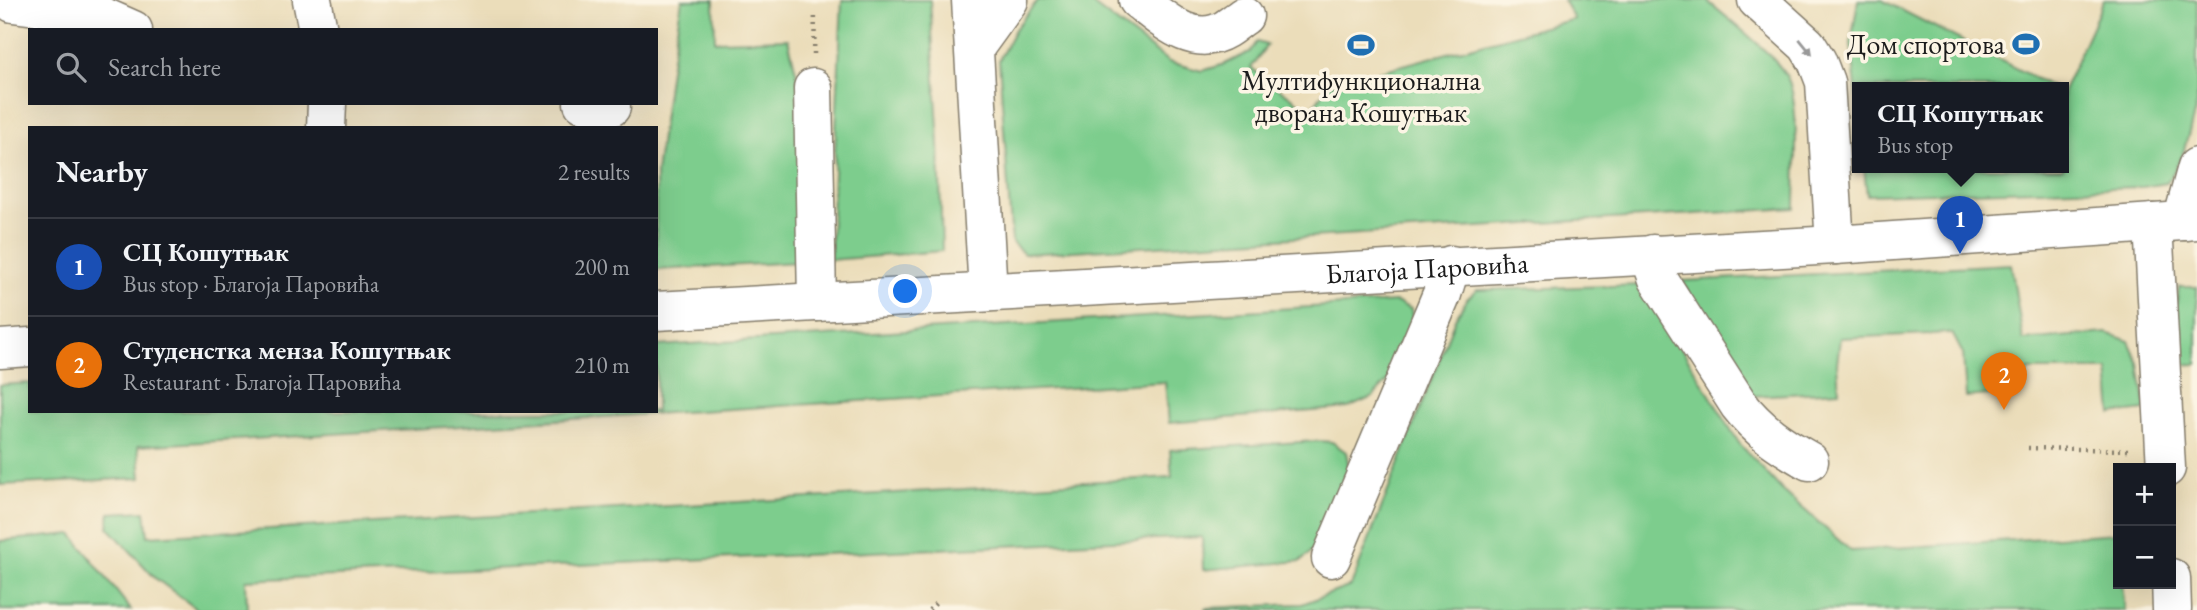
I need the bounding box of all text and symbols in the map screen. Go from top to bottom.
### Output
place label: Дом спортова [1847,26,2006,62]
search box [28,28,658,105]
sports icon: Дом спортова [2011,29,2041,59]
sports icon: Мултифункционална дворана Кошутњак [1346,30,1376,60]
one-way arrow [1799,38,1814,56]
icon: search [52,48,90,86]
text: Search here [108,50,221,84]
place label: Мултифункционална дворана Кошутњак [1241,62,1481,130]
popup [1852,82,2069,173]
text: СЦ Кошутњак [1878,96,2043,130]
text: Bus stop [1878,130,1953,160]
text: Nearby [56,152,148,191]
text: 2 results [558,157,630,187]
pin: 1 [1937,196,1983,254]
text: СЦ Кошутњак [123,235,289,269]
street label: Благоја Паровића [1324,244,1530,292]
text: 1 [73,252,85,282]
text: 200 m [574,252,630,282]
text: Bus stop · Благоја Паровића [123,269,379,299]
your location [888,274,922,308]
text: Студенстка менза Кошутњак [123,333,451,367]
text: 2 [73,350,85,380]
text: 210 m [574,350,630,380]
pin: 2 [1981,352,2027,410]
text: Restaurant · Благоја Паровића [123,367,401,397]
map controls [2113,463,2176,589]
button: + [2113,463,2176,526]
button: − [2113,526,2176,589]

